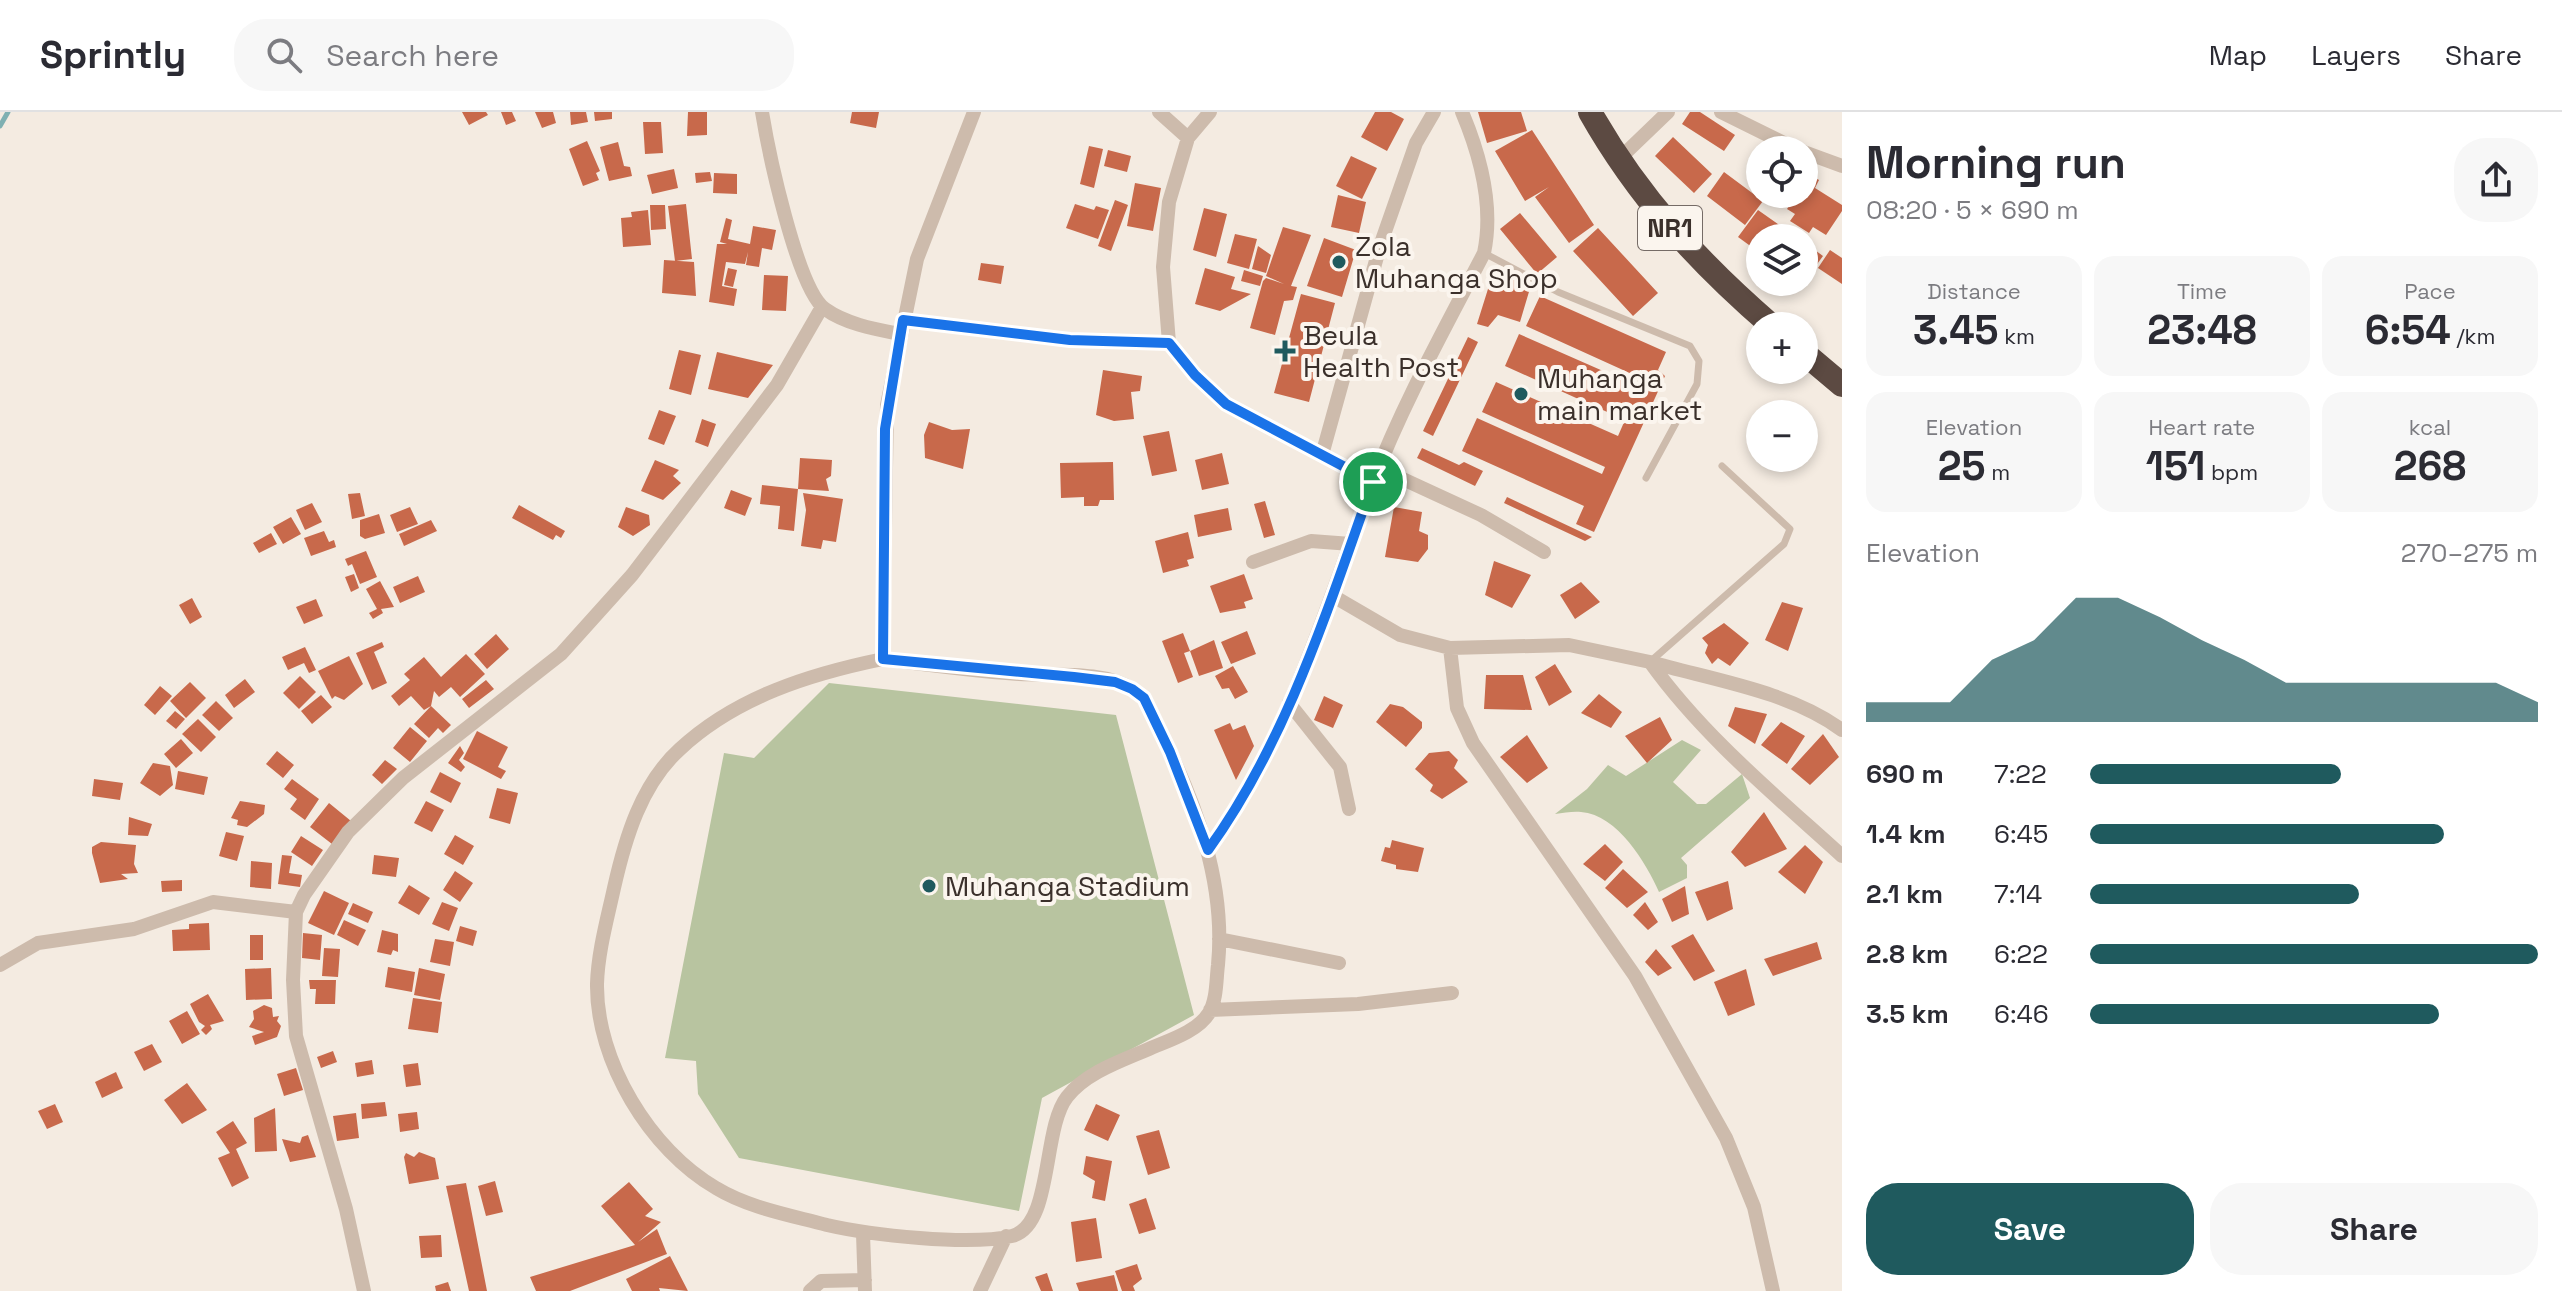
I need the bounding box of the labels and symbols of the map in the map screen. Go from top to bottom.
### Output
road number: NR1 [1638,206,1702,250]
place label: Zola Muhanga Shop [1355,228,1558,296]
marker: Zola Muhanga Shop [1330,253,1348,271]
place label: Beula Health Post [1303,317,1459,385]
marker: Beula Health Post [1274,340,1296,362]
place label: Muhanga main market [1537,360,1702,428]
marker: Muhanga main market [1512,385,1530,403]
pin [1339,448,1407,516]
place label: Muhanga Stadium [945,868,1190,904]
marker: Muhanga Stadium [920,877,938,895]

